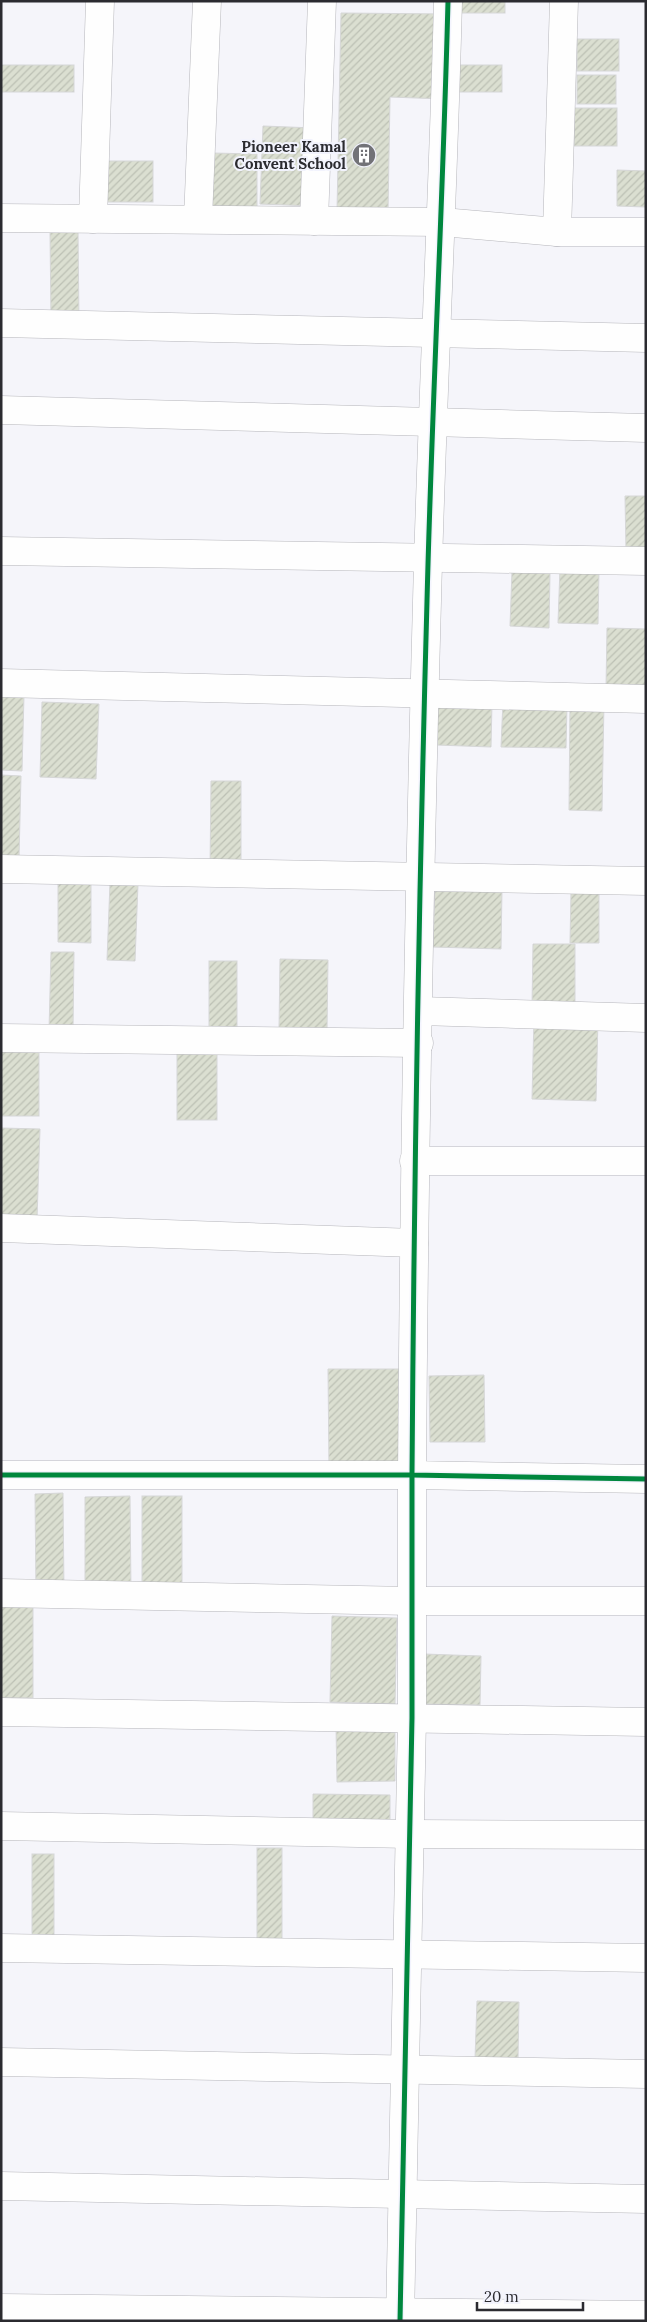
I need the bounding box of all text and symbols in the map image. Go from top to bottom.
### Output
place label: Pioneer Kamal Convent School [235,137,346,173]
building icon: Pioneer Kamal Convent School [351,142,377,168]
scale bar [477,2280,583,2312]
text: 20 m [484,2287,519,2306]

